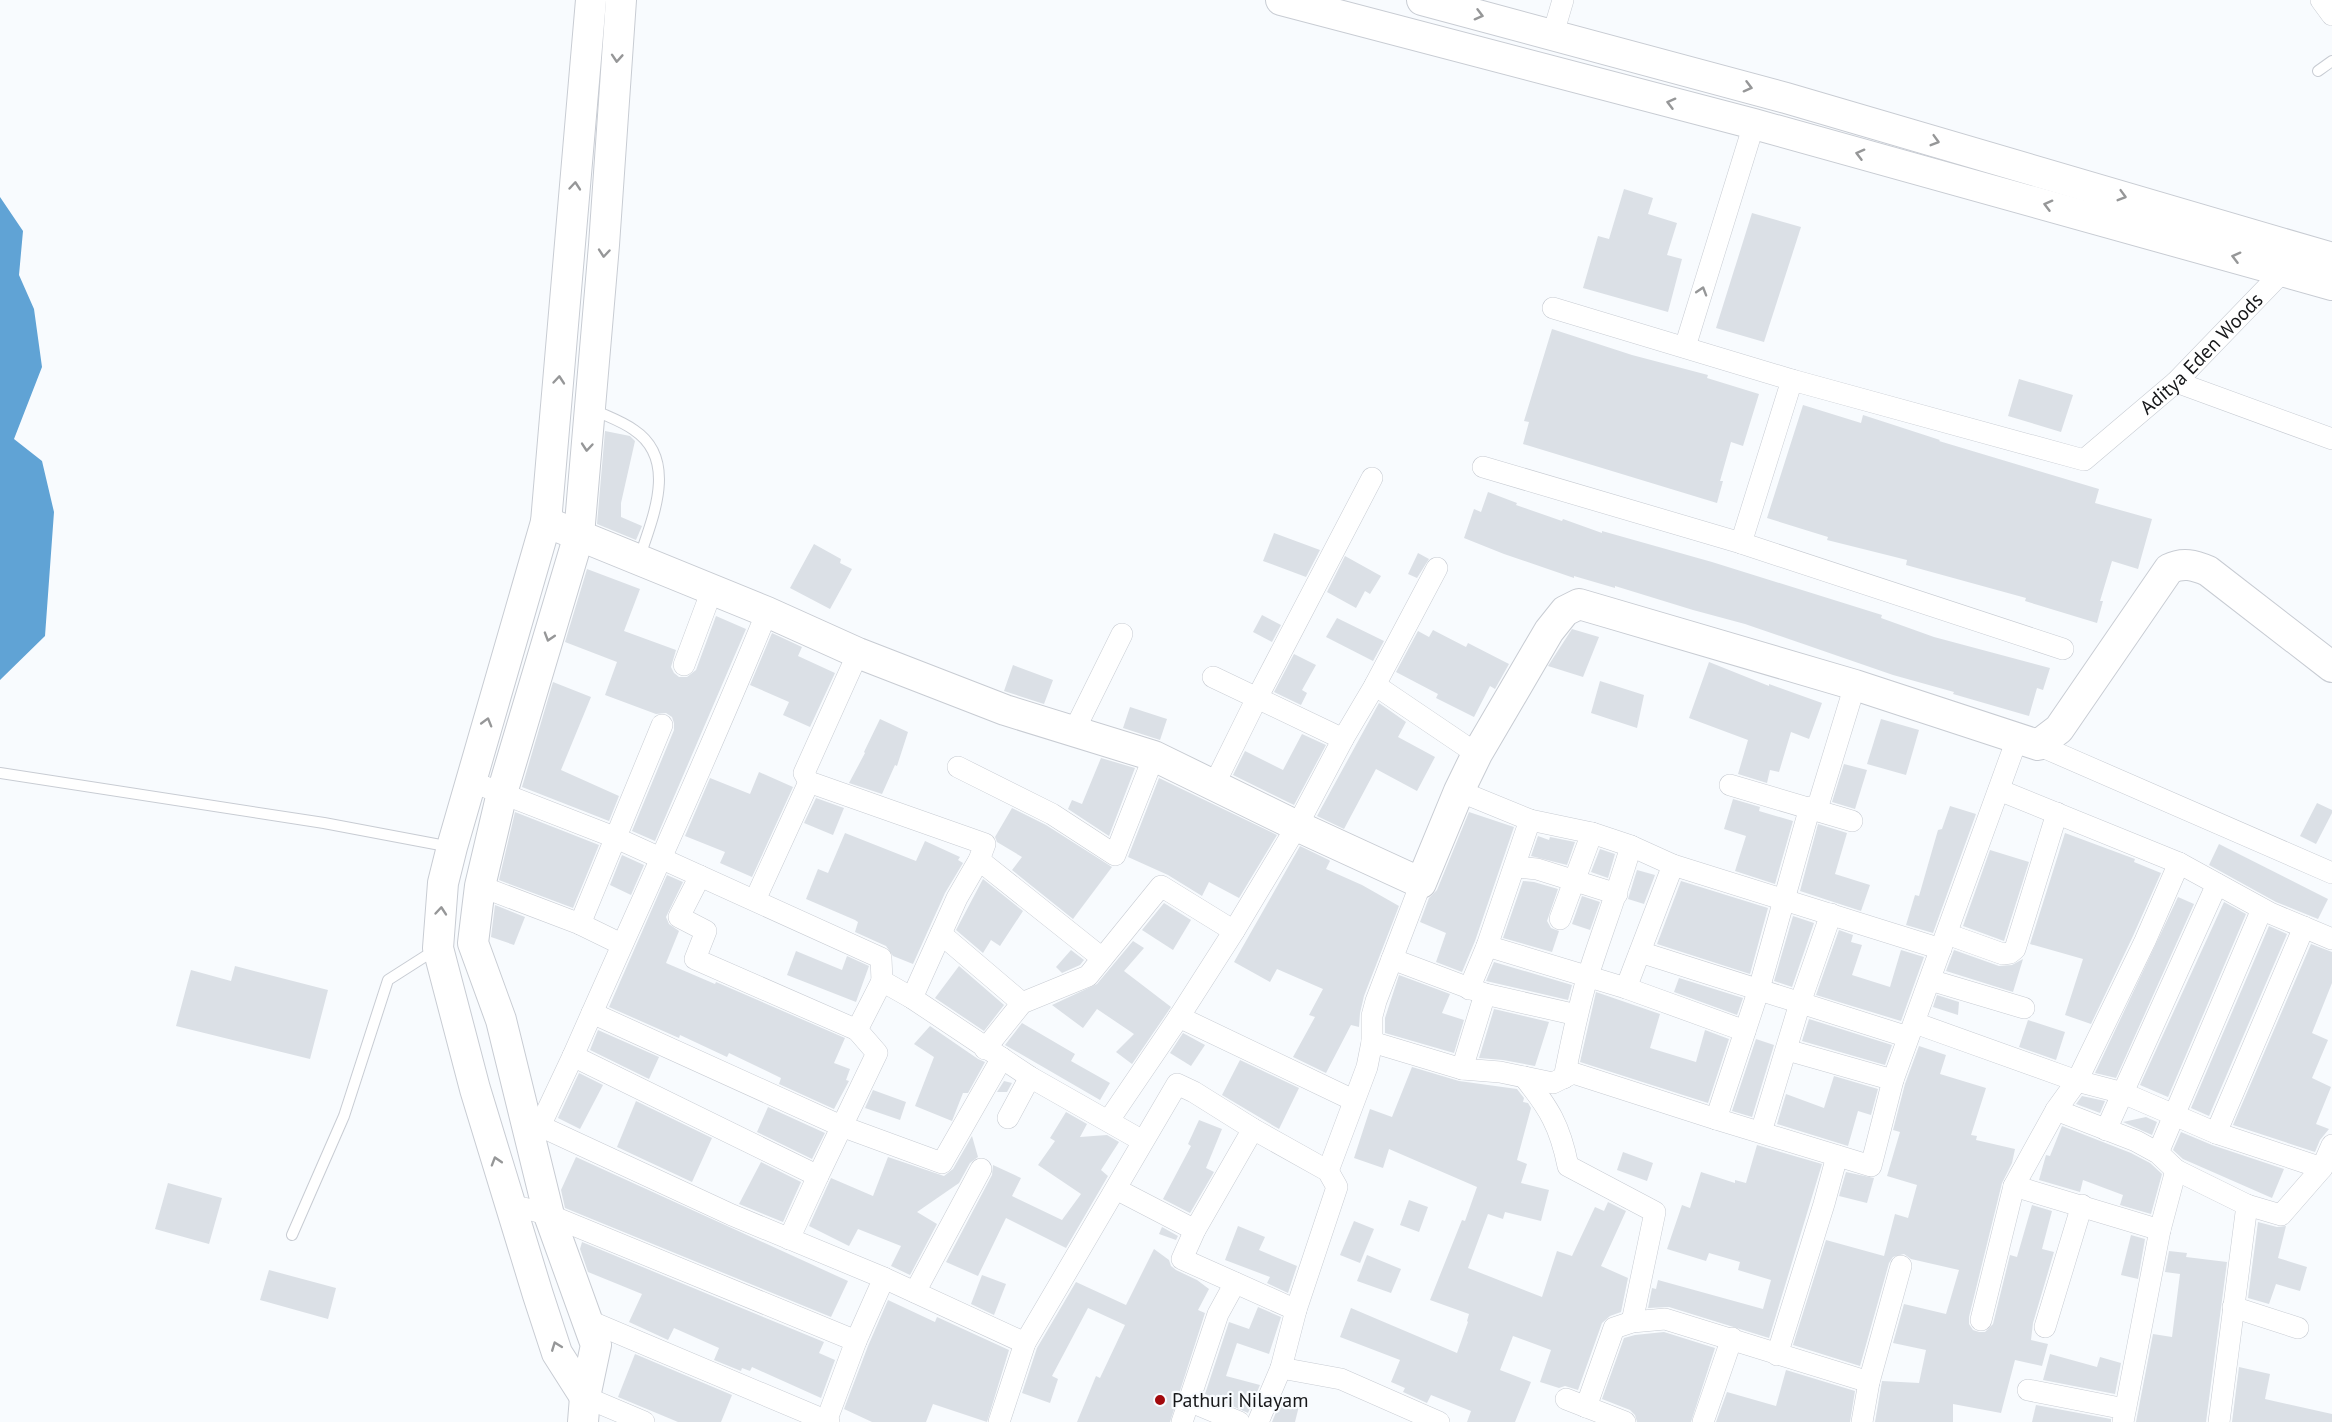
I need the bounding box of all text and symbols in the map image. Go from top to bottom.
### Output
one-way arrow [1473,7,1483,20]
one-way arrow [611,54,624,63]
one-way arrow [1743,80,1753,93]
one-way arrow [1666,98,1677,110]
one-way arrow [1929,134,1940,146]
one-way arrow [1855,148,1865,161]
one-way arrow [568,181,581,190]
one-way arrow [2116,189,2127,201]
one-way arrow [2043,200,2053,212]
one-way arrow [598,248,611,257]
one-way arrow [2231,252,2241,264]
one-way arrow [1695,287,1707,297]
street label: Aditya Eden Woods [2134,287,2268,420]
one-way arrow [552,375,565,384]
one-way arrow [581,443,594,452]
one-way arrow [544,631,556,642]
one-way arrow [480,717,492,728]
one-way arrow [434,906,447,915]
one-way arrow [491,1156,503,1167]
one-way arrow [550,1342,563,1352]
place label: Pathuri Nilayam [1172,1387,1308,1413]
marker: Pathuri Nilayam [1153,1393,1167,1407]

